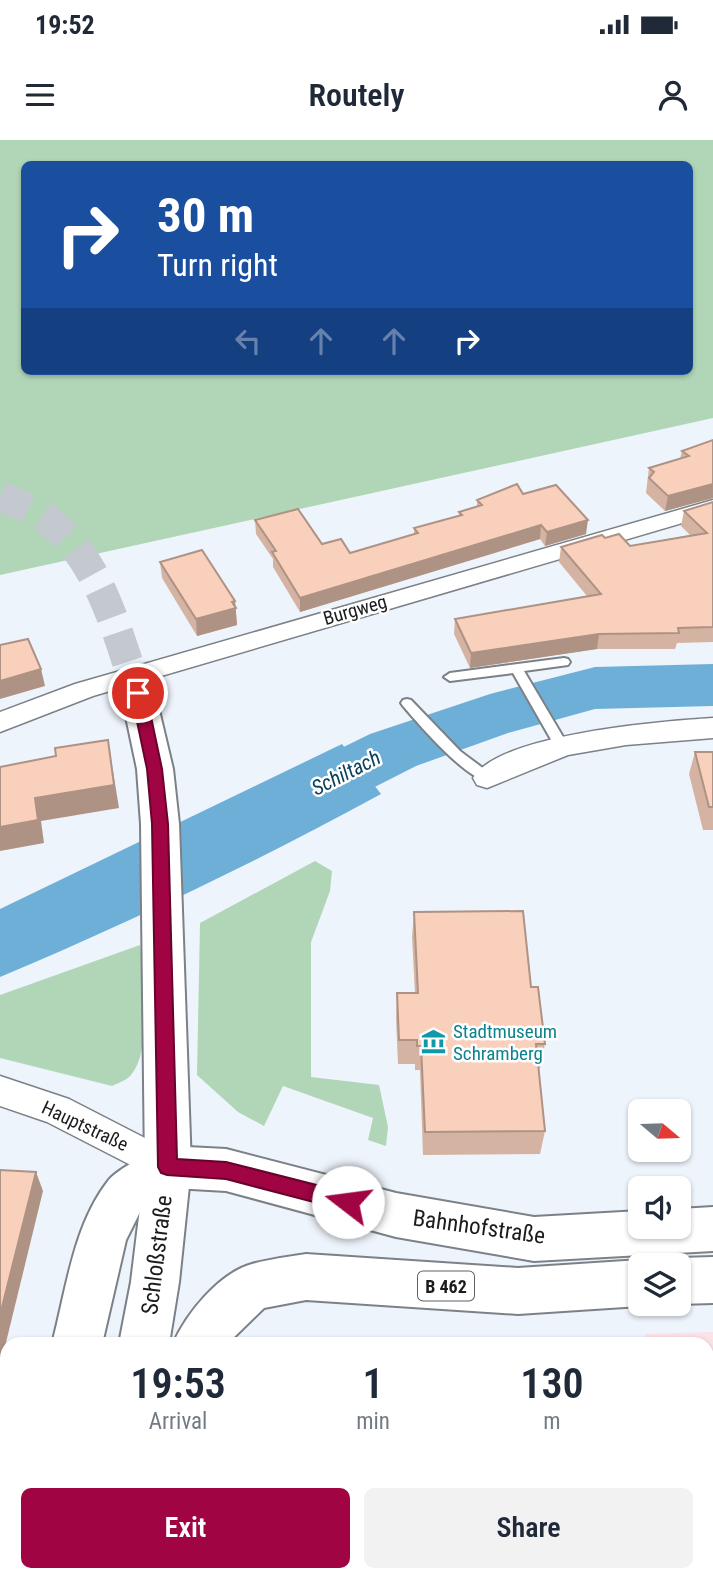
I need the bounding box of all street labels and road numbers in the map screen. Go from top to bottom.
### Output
street label: Burgweg [321,590,389,630]
street label: Hauptstraße [38,1096,132,1156]
street label: Schloßstraße [136,1194,178,1316]
street label: Bahnhofstraße [411,1204,547,1250]
road number: B 462 [418,1272,474,1301]

